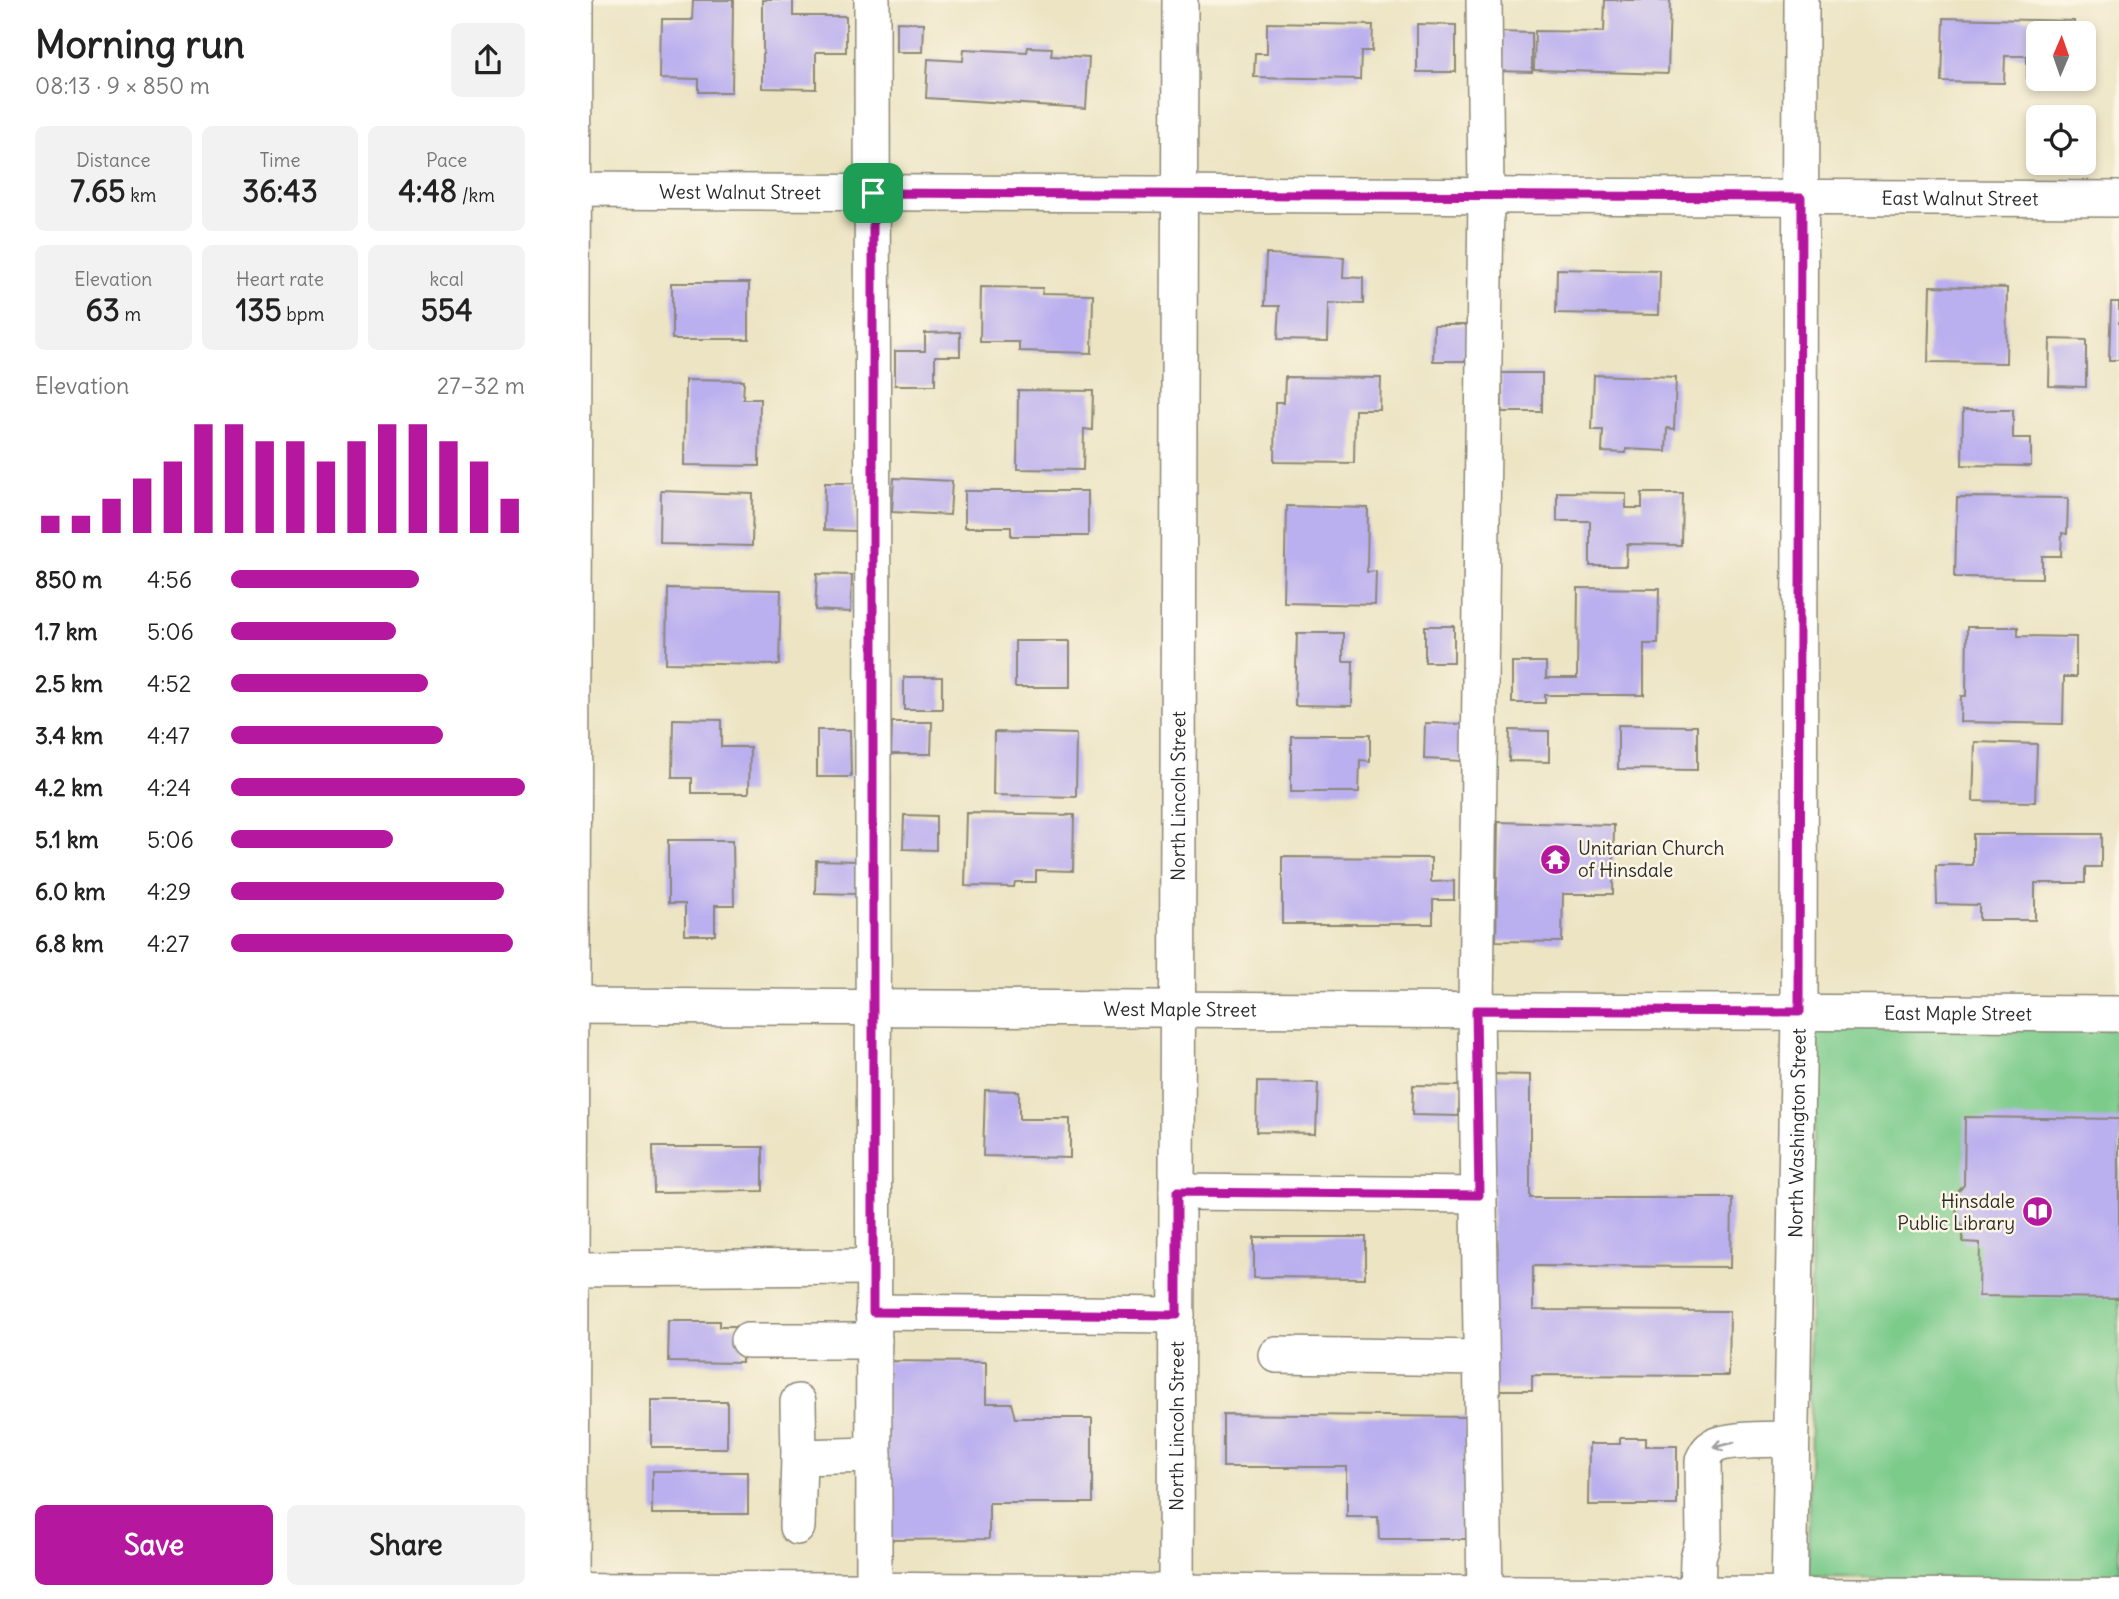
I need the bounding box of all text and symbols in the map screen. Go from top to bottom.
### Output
text: Morning run [35,21,245,68]
north arrow [2026,21,2096,91]
map controls [2026,21,2096,175]
button: share [451,23,525,97]
text: 08:13 · 9 × 850 m [35,71,210,100]
button: locate [2026,105,2096,175]
text: Distance [76,148,150,172]
text: Time [259,148,301,172]
text: Pace [426,148,467,172]
pin [843,163,903,223]
text: 7.65 [70,172,126,210]
text: 36:43 [242,172,318,210]
text: 4:48 [398,172,457,210]
icon: arrive [854,174,892,212]
street label: West Walnut Street [659,180,821,204]
text: km [126,183,157,207]
text: /km [457,183,495,207]
street label: East Walnut Street [1882,186,2038,211]
text: Elevation [74,267,152,291]
text: Heart rate [236,267,324,291]
text: kcal [430,267,464,291]
text: 63 [86,291,120,329]
text: 135 [236,291,282,329]
text: 554 [421,291,473,329]
text: m [120,302,141,326]
text: bpm [282,302,324,326]
text: Elevation [35,371,129,400]
text: 27–32 m [437,371,525,400]
text: 850 m [35,565,102,594]
text: 4:56 [147,565,192,594]
text: 1.7 km [35,617,98,646]
text: 5:06 [147,617,194,646]
text: 2.5 km [35,669,103,698]
text: 4:52 [147,669,191,698]
street label: North Lincoln Street [1166,711,1190,881]
text: 3.4 km [35,721,103,750]
text: 4:47 [147,721,190,750]
text: 4.2 km [35,773,103,802]
text: 4:24 [147,773,191,802]
text: 5.1 km [35,825,99,854]
text: 5:06 [147,825,194,854]
place label: Unitarian Church of Hinsdale [1578,836,1724,882]
temple icon: Unitarian Church of Hinsdale [1538,842,1572,876]
text: 6.0 km [35,877,106,906]
text: 4:29 [147,877,191,906]
text: 6.8 km [35,929,104,958]
text: 4:27 [147,929,189,958]
street label: West Maple Street [1103,997,1257,1022]
street label: East Maple Street [1884,1001,2032,1026]
street label: North Washington Street [1783,1028,1811,1238]
place label: Hinsdale Public Library [1897,1189,2015,1235]
library icon: Hinsdale Public Library [2021,1195,2055,1229]
street label: North Lincoln Street [1164,1341,1189,1511]
one-way arrow [1713,1439,1736,1452]
button: Save [35,1505,273,1585]
button: Share [287,1505,525,1585]

